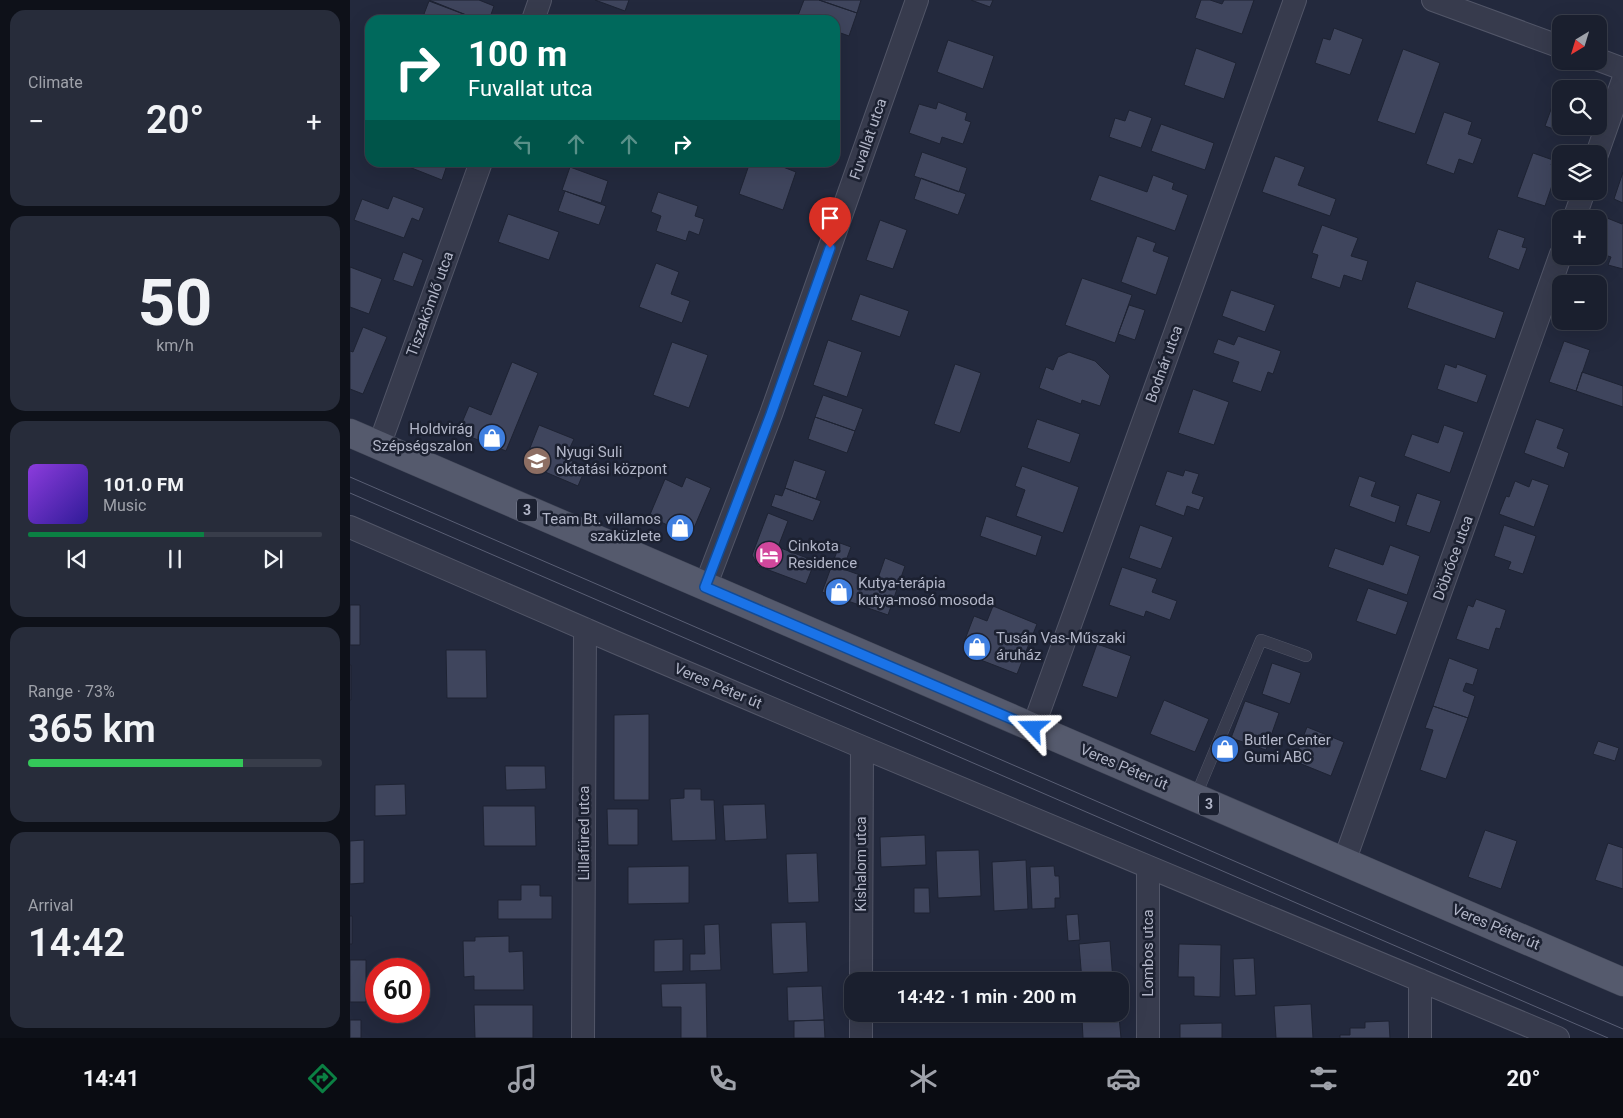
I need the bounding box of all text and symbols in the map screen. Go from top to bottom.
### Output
north arrow [1552,15,1608,70]
map controls [1552,15,1607,330]
text: 100 m [468,34,567,75]
icon: right [385,35,450,100]
text: Climate [28,73,83,92]
text: Fuvallat utca [468,76,593,101]
button: search [1552,80,1607,135]
street label: Fuvallat utca [846,96,890,182]
text: 20° [146,98,204,142]
text: − [28,105,44,138]
text: + [306,105,322,138]
icon: left [509,130,537,158]
icon: ahead [562,130,590,158]
icon: ahead [615,130,643,158]
icon: right [668,130,696,158]
button: layers [1552,145,1607,200]
pin [809,197,851,248]
icon: arrive [816,204,844,232]
button: + [1552,210,1607,265]
street label: Tiszakömlő utca [403,249,457,359]
text: 50 [138,265,212,341]
button: − [1552,275,1607,330]
street label: Bodnár utca [1142,323,1186,405]
text: km/h [156,336,194,355]
place label: Holdvirág Szépségszalon [372,420,473,455]
shop icon: Holdvirág Szépségszalon [477,423,507,453]
place label: Nyugi Suli oktatási központ [556,443,667,478]
school or university icon: Nyugi Suli oktatási központ [522,446,552,476]
text: 101.0 FM [103,473,184,496]
text: Music [103,496,146,515]
road number: 3 [517,498,537,522]
place label: Team Bt. villamos szaküzlete [542,510,661,545]
shop icon: Team Bt. villamos szaküzlete [665,513,695,543]
street label: Döbrőce utca [1429,513,1477,603]
place label: Cinkota Residence [788,537,857,572]
hotel icon: Cinkota Residence [754,540,784,570]
icon: previous [63,545,91,573]
icon: pause [161,545,189,573]
icon: next [259,545,287,573]
place label: Kutya-terápia kutya-mosó mosoda [858,574,994,609]
shop icon: Kutya-terápia kutya-mosó mosoda [824,577,854,607]
place label: Tusán Vas-Műszaki áruház [996,629,1126,664]
shop icon: Tusán Vas-Műszaki áruház [962,632,992,662]
street label: Veres Péter út [671,659,765,713]
text: Range · 73% [28,682,115,701]
position arrow [1006,701,1058,753]
text: 365 km [28,707,156,751]
place label: Butler Center Gumi ABC [1244,731,1331,766]
shop icon: Butler Center Gumi ABC [1210,734,1240,764]
street label: Veres Péter út [1077,740,1171,794]
street label: Lillafüred utca [575,786,593,880]
road number: 3 [1199,792,1219,816]
street label: Kishalom utca [852,816,870,912]
text: Arrival [28,896,73,915]
street label: Veres Péter út [1449,900,1543,954]
street label: Lombos utca [1139,909,1157,997]
text: 14:42 [28,921,125,965]
speed limit sign: 60 [365,958,430,1023]
text: 14:42 · 1 min · 200 m [896,985,1077,1008]
icon: directions [305,1061,340,1096]
icon: music [505,1061,540,1096]
icon: phone [705,1061,740,1096]
icon: climate [906,1061,941,1096]
icon: car [1106,1061,1141,1096]
icon: filters [1306,1061,1341,1096]
text: 14:41 [83,1066,139,1091]
text: 20° [1506,1066,1540,1091]

